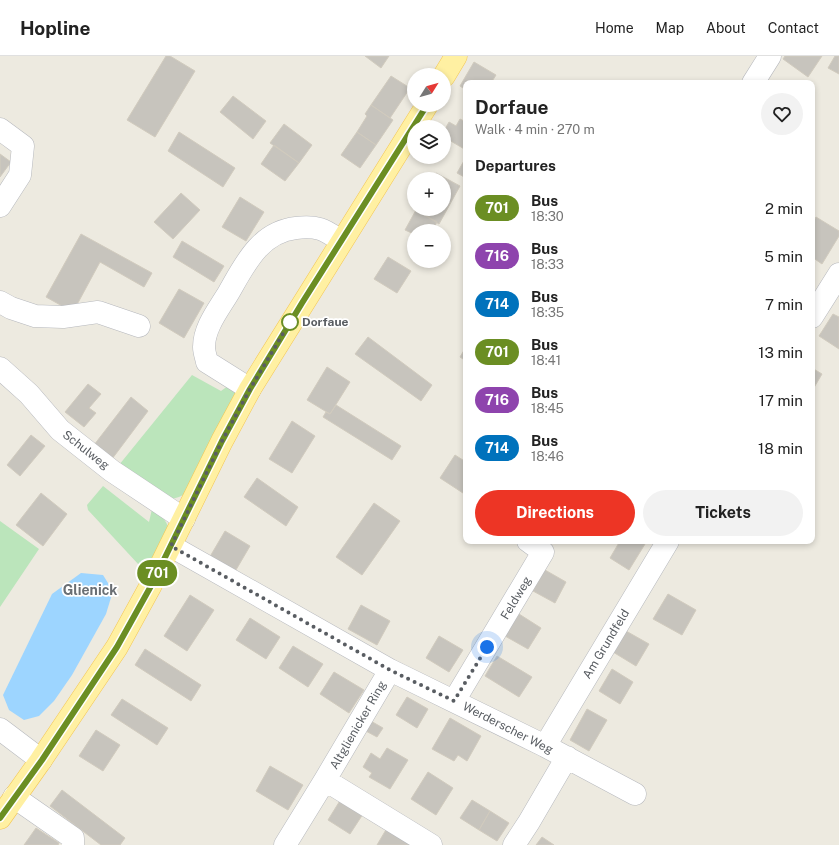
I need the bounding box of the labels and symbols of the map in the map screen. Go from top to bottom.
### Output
north arrow [407,68,451,112]
marker: Dorfaue [281,313,299,331]
place label: Dorfaue [302,315,349,329]
street label: Schulweg [60,427,112,473]
line badge: 701 [134,560,180,586]
street label: Feldweg [498,574,534,622]
district label: Glienick [63,582,117,598]
street label: Am Grundfeld [580,607,632,681]
your location [477,637,497,657]
street label: Altglienicker Ring [327,678,389,772]
street label: Werderscher Weg [460,699,556,757]

